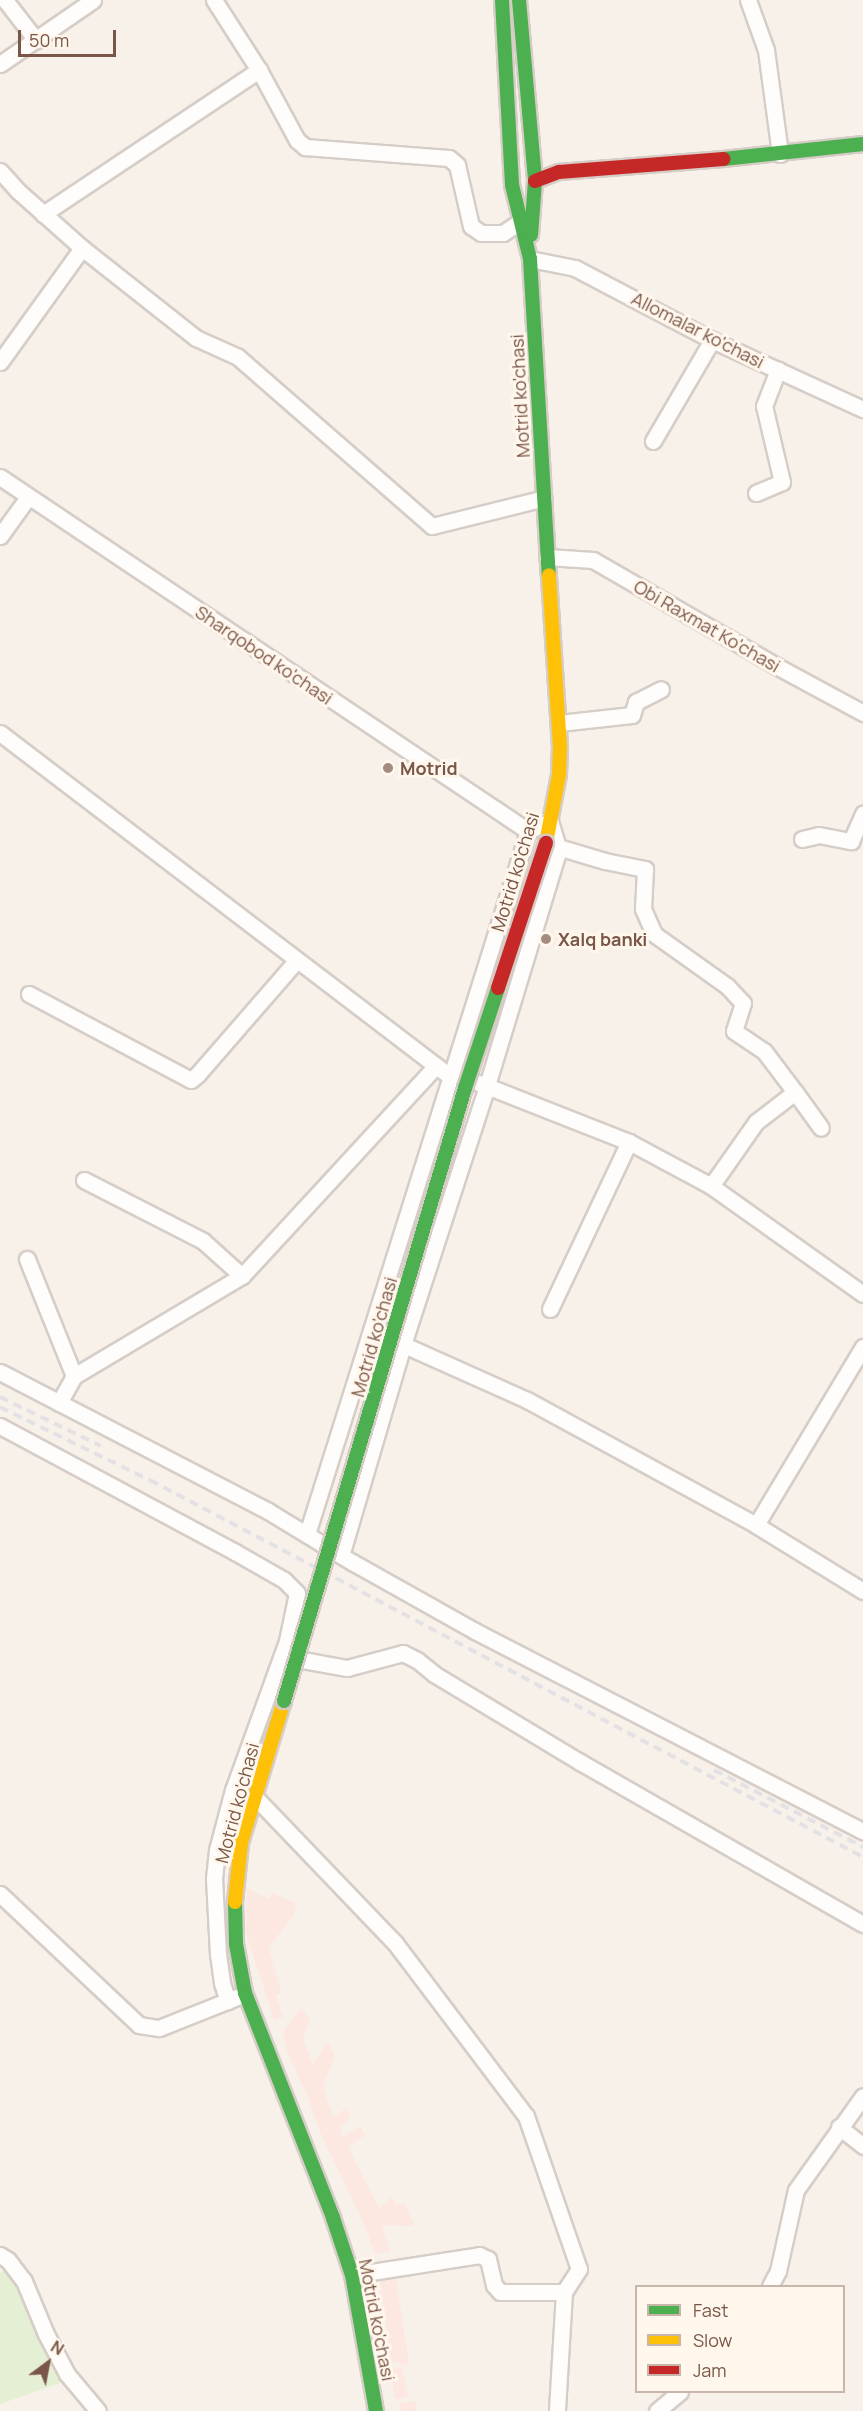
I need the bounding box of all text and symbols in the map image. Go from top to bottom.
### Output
scale bar [21,18,118,56]
text: 50 m [29,28,69,52]
street label: Allomalar ko'chasi [628,287,768,373]
street label: Motrid ko'chasi [506,334,534,458]
street label: Obi Raxmat Ko'chasi [630,575,784,677]
street label: Sharqobod ko'chasi [191,601,337,709]
place label: Motrid [400,757,458,779]
marker: Motrid [381,761,395,775]
street label: Motrid ko'chasi [487,810,543,934]
place label: Xalq banki [558,928,647,950]
marker: Xalq banki [539,932,553,946]
street label: Motrid ko'chasi [347,1275,401,1399]
street label: Motrid ko'chasi [211,1740,263,1866]
street label: Motrid ko'chasi [355,2257,399,2383]
legend [635,2285,845,2393]
text: Fast [693,2298,728,2322]
text: Slow [693,2328,732,2352]
north arrow [18,2333,78,2393]
text: N [47,2335,68,2360]
text: Jam [693,2358,727,2382]

